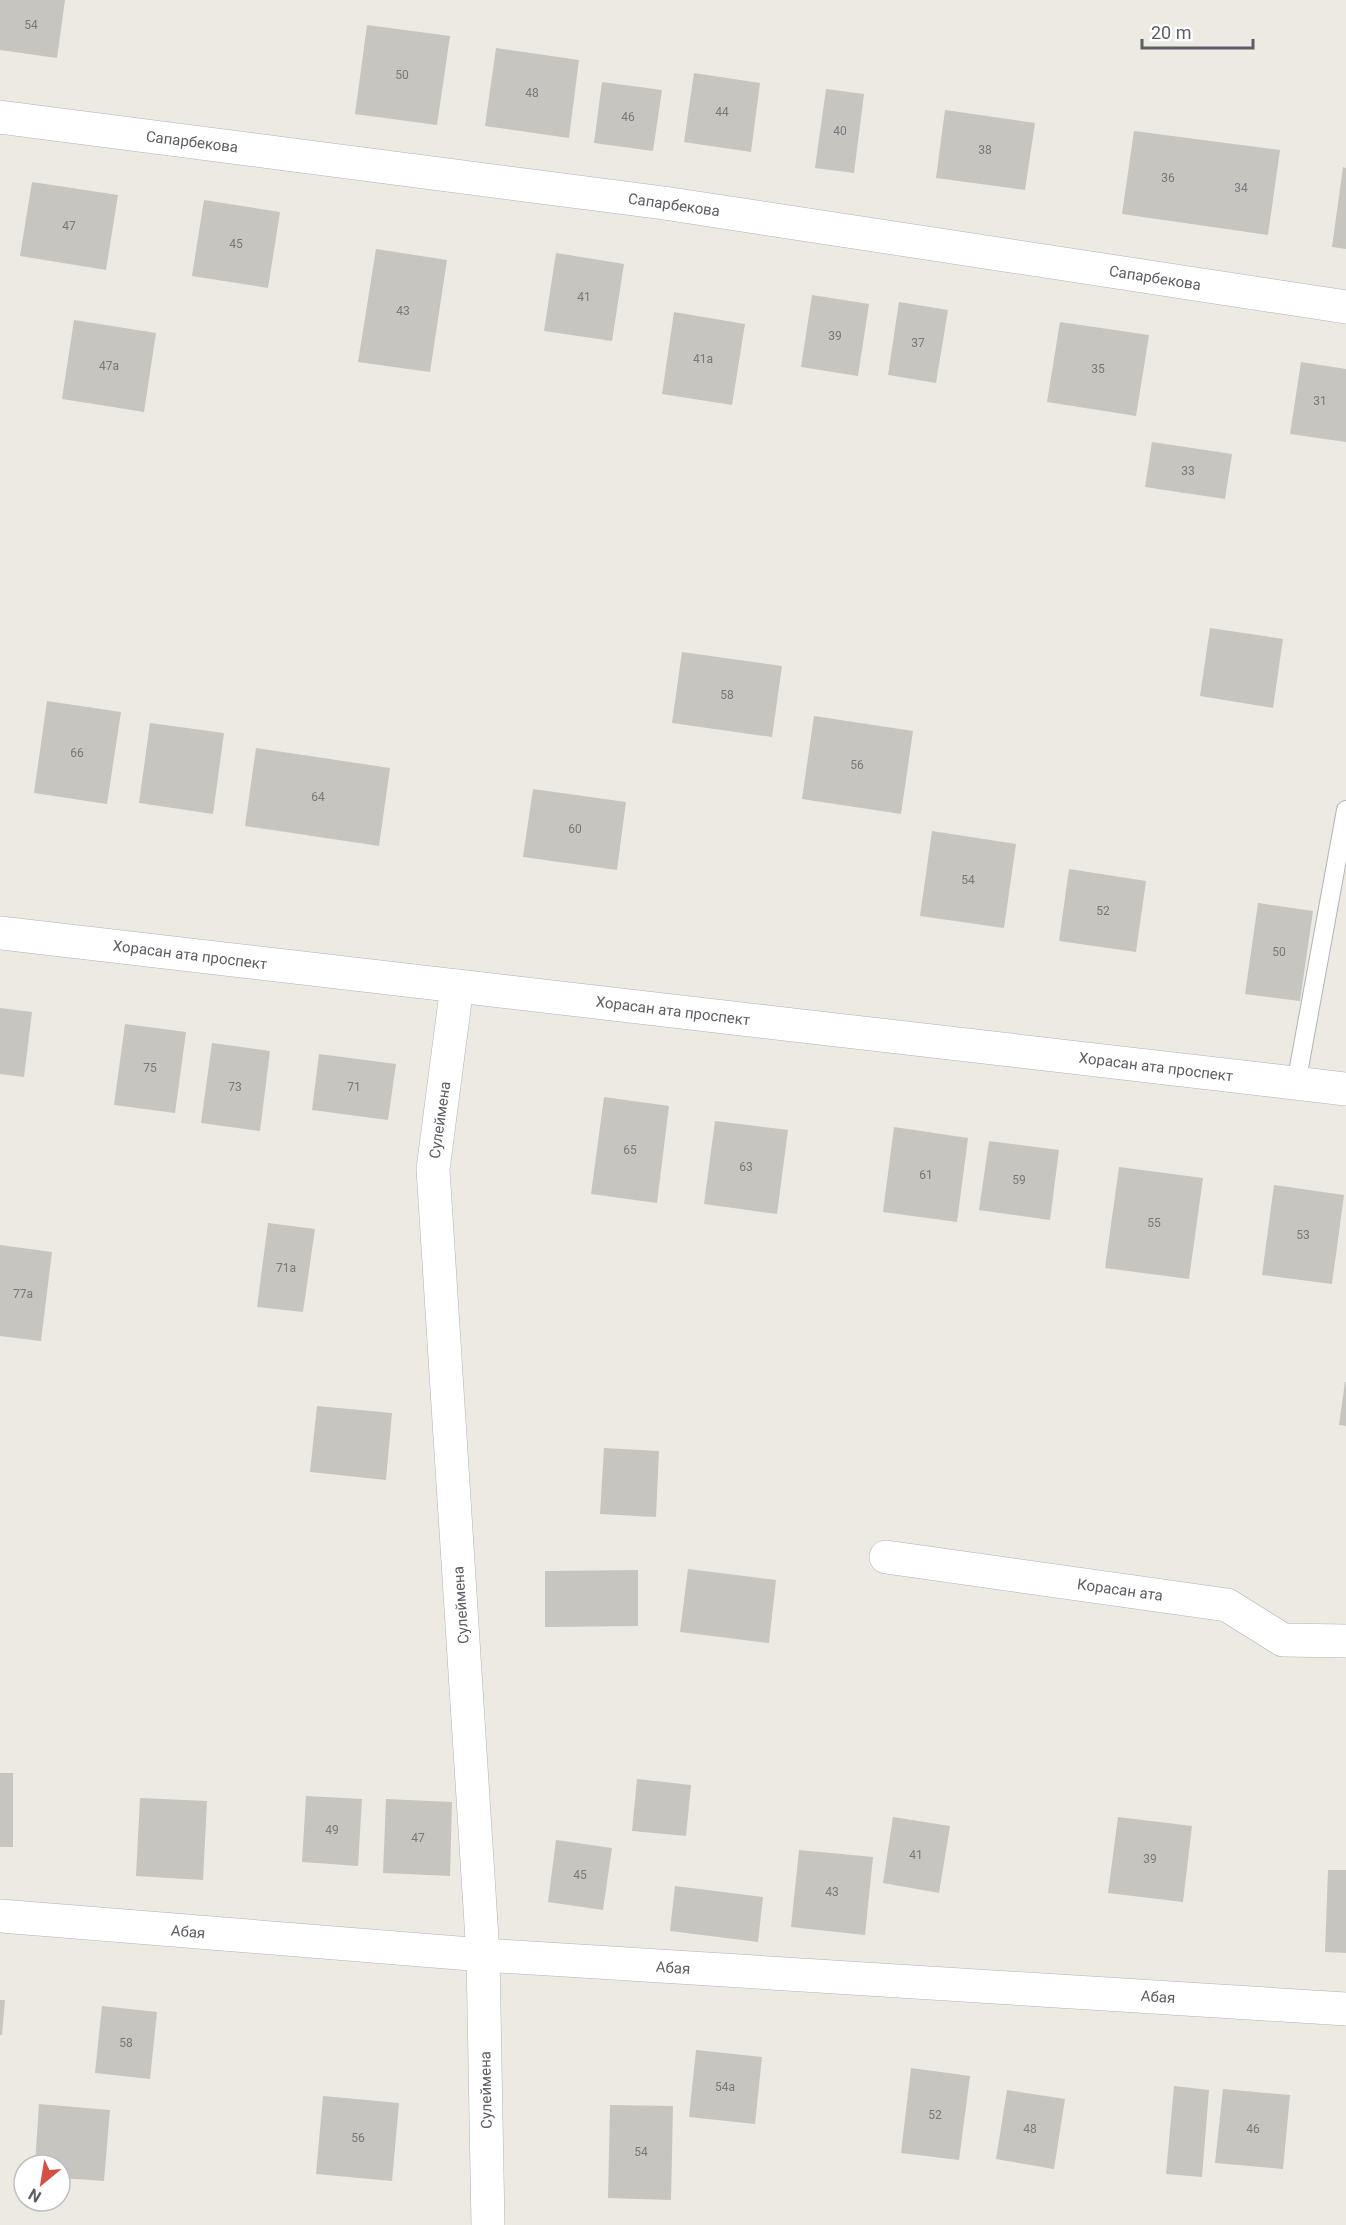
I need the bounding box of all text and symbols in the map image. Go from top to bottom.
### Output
scale bar [1142,12,1253,50]
house number: 54 [24,18,38,32]
text: 20 m [1151,22,1191,43]
house number: 50 [395,68,409,82]
house number: 48 [525,86,539,100]
house number: 44 [715,105,729,119]
house number: 46 [621,110,635,124]
house number: 40 [833,124,847,138]
street label: Сапарбекова [145,127,239,157]
house number: 38 [978,143,992,157]
house number: 36 [1161,171,1175,185]
house number: 34 [1234,181,1248,195]
street label: Сапарбекова [627,190,721,220]
house number: 47 [62,219,76,233]
house number: 45 [229,237,243,251]
street label: Сапарбекова [1108,262,1202,294]
house number: 41 [577,290,591,304]
house number: 43 [396,304,410,318]
house number: 39 [828,329,842,343]
house number: 37 [911,336,925,350]
house number: 41а [693,352,713,366]
house number: 47а [99,359,119,373]
house number: 35 [1091,362,1105,376]
house number: 31 [1313,394,1327,408]
house number: 33 [1181,464,1195,478]
house number: 58 [720,688,734,702]
house number: 66 [70,746,84,760]
house number: 56 [850,758,864,772]
house number: 64 [311,790,325,804]
house number: 60 [568,822,582,836]
house number: 54 [961,873,975,887]
house number: 52 [1096,904,1110,918]
street label: Хорасан ата проспект [112,937,268,973]
house number: 50 [1272,945,1286,959]
street label: Хорасан ата проспект [595,993,751,1029]
street label: Хорасан ата проспект [1078,1049,1234,1085]
house number: 75 [143,1061,157,1075]
house number: 73 [228,1080,242,1094]
house number: 71 [347,1080,361,1094]
street label: Сулеймена [426,1080,454,1160]
house number: 65 [623,1143,637,1157]
house number: 63 [739,1160,753,1174]
house number: 61 [919,1168,933,1182]
house number: 59 [1012,1173,1026,1187]
house number: 55 [1147,1216,1161,1230]
house number: 53 [1296,1228,1310,1242]
house number: 71а [276,1261,296,1275]
house number: 77а [13,1287,33,1301]
street label: Сулеймена [449,1566,473,1644]
street label: Корасан ата [1076,1575,1164,1605]
house number: 49 [325,1823,339,1837]
house number: 47 [411,1831,425,1845]
house number: 41 [909,1848,923,1862]
house number: 39 [1143,1852,1157,1866]
house number: 45 [573,1868,587,1882]
house number: 43 [825,1885,839,1899]
street label: Абая [170,1922,206,1942]
street label: Абая [655,1958,691,1978]
street label: Абая [1140,1987,1176,2007]
house number: 58 [119,2036,133,2050]
street label: Сулеймена [476,2051,496,2129]
house number: 54а [715,2080,735,2094]
house number: 52 [928,2108,942,2122]
house number: 48 [1023,2122,1037,2136]
house number: 46 [1246,2122,1260,2136]
house number: 56 [351,2131,365,2145]
house number: 54 [634,2145,648,2159]
north arrow [12,2153,72,2213]
text: N [25,2185,44,2207]

